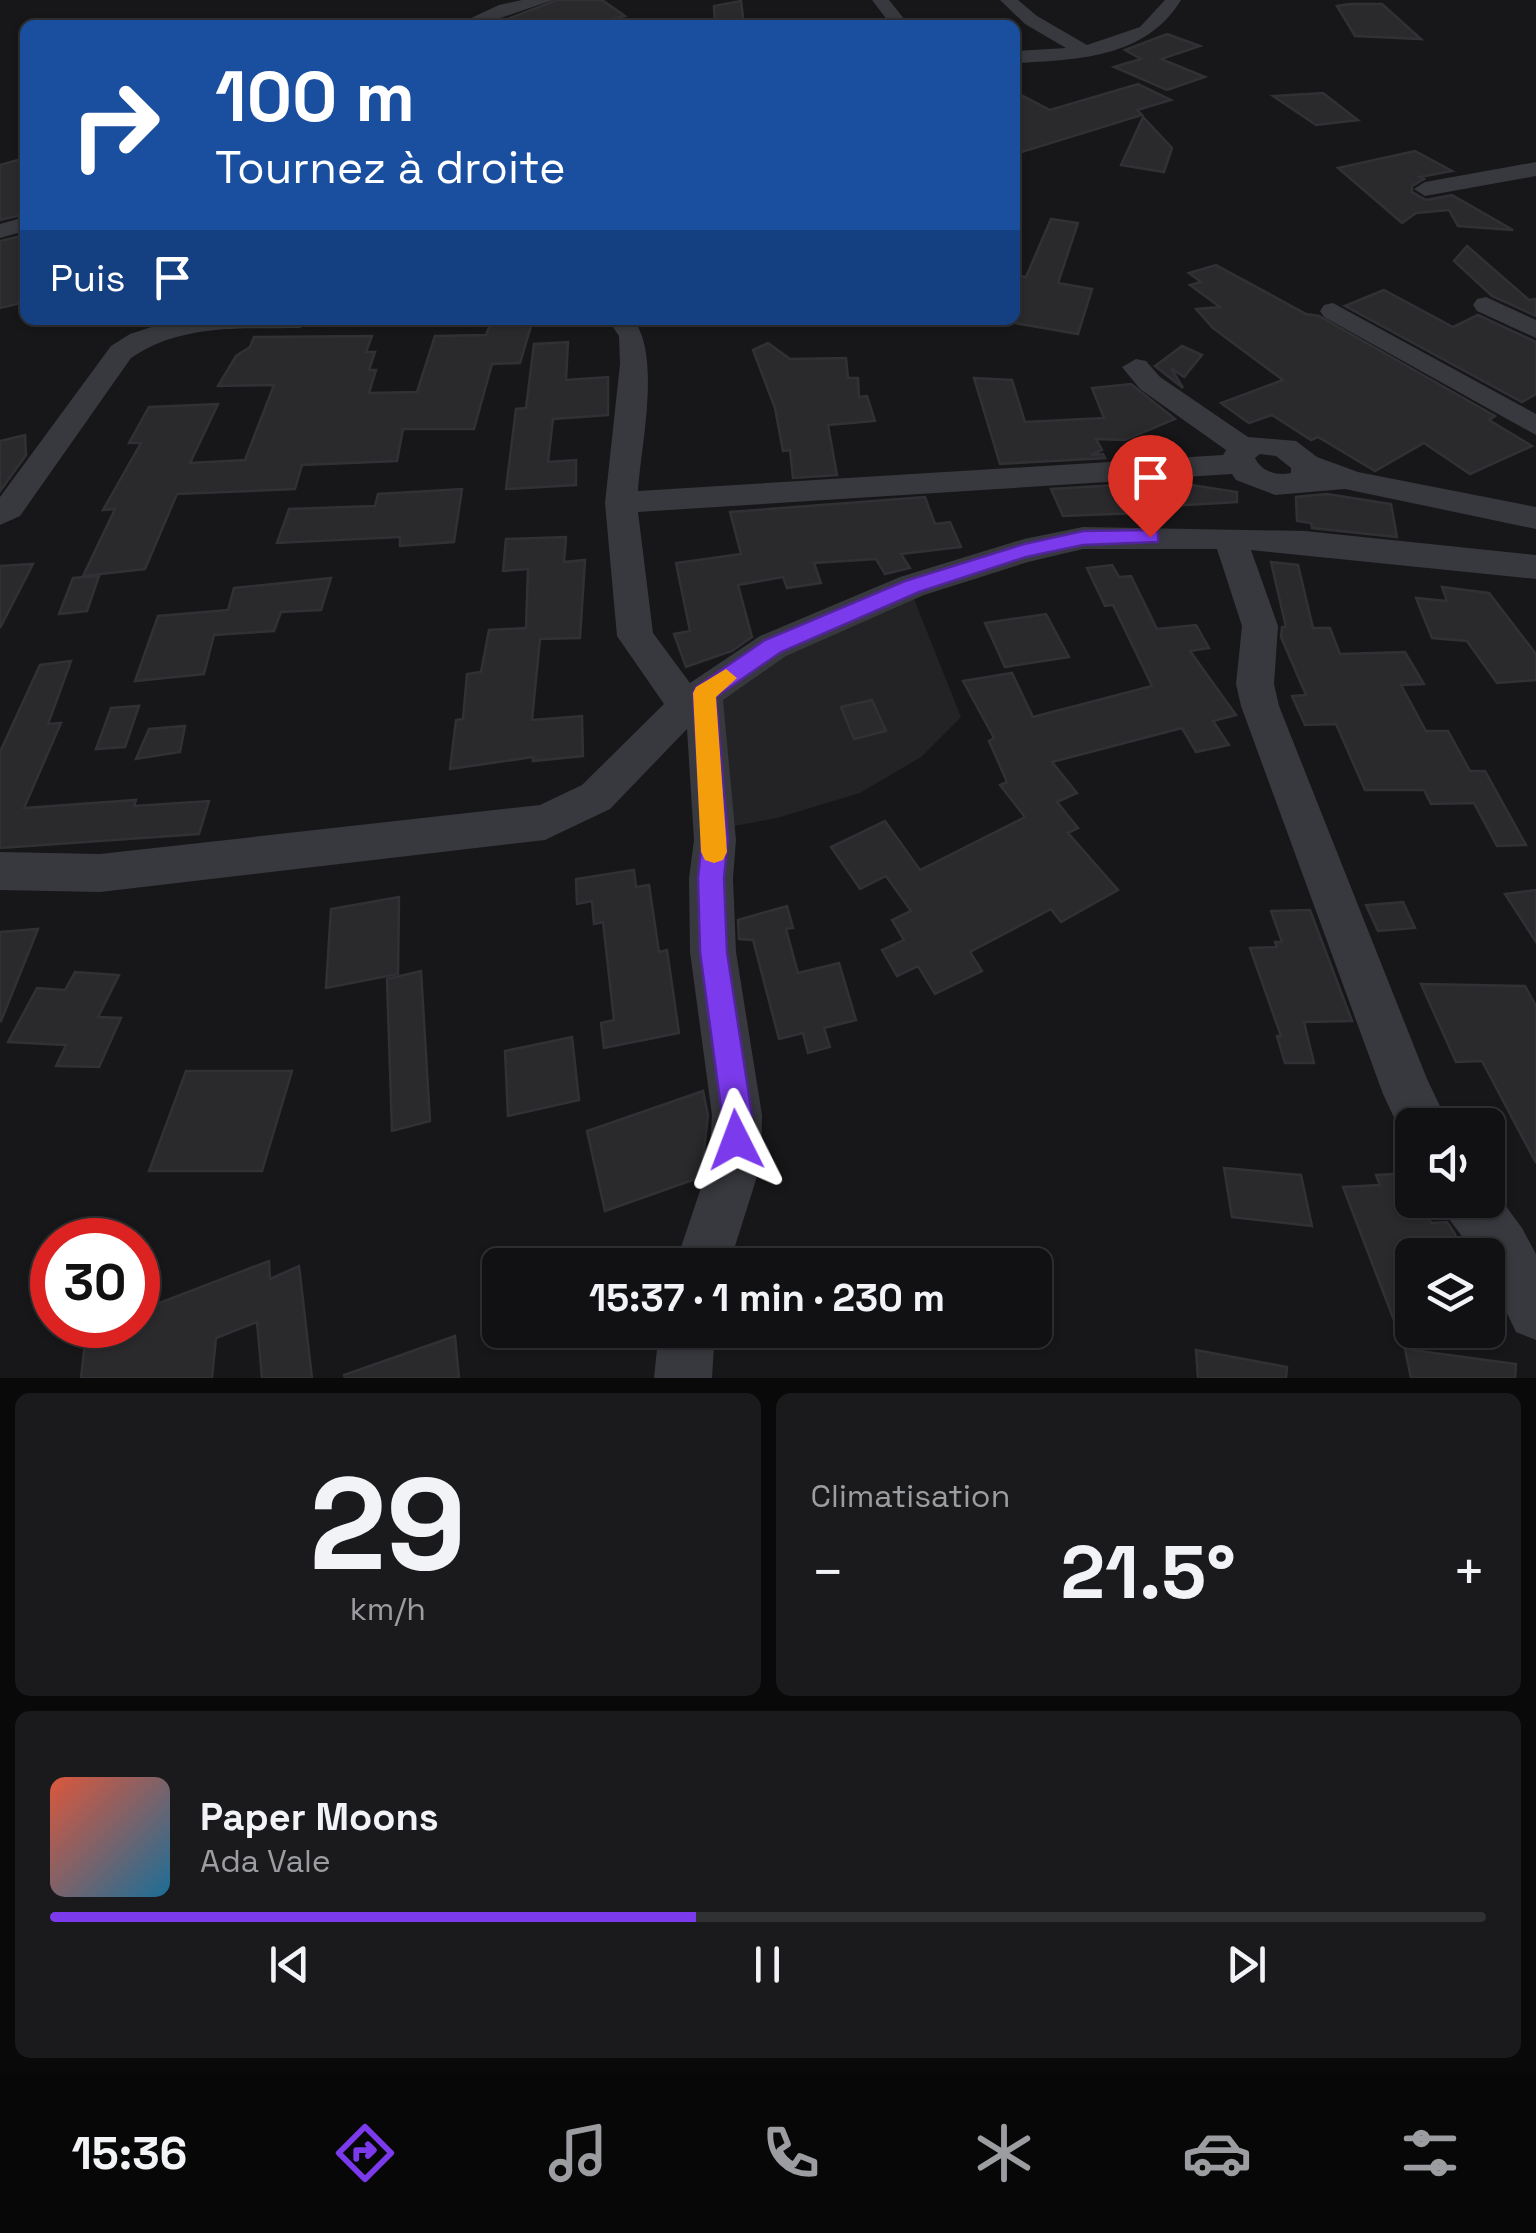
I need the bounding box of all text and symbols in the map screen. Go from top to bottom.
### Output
text: 100 m [215,52,415,141]
icon: right [50,60,180,190]
text: Tournez à droite [215,139,566,196]
icon: arrive [145,250,200,305]
text: Puis [50,254,125,302]
pin [1108,435,1193,538]
icon: arrive [1123,450,1178,505]
position arrow [684,1088,788,1192]
map controls [1395,1108,1505,1348]
button: sound [1395,1108,1505,1218]
speed limit sign: 30 [30,1218,160,1348]
button: layers [1395,1238,1505,1348]
text: 15:37 · 1 min · 230 m [589,1274,945,1322]
text: 29 [309,1441,466,1607]
text: Climatisation [811,1476,1010,1516]
text: 21.5° [1061,1524,1236,1620]
text: − [811,1537,845,1607]
text: + [1452,1537,1486,1607]
text: km/h [350,1589,426,1629]
text: Paper Moons [200,1793,439,1841]
text: Ada Vale [200,1841,331,1881]
icon: previous [262,1937,317,1992]
icon: pause [740,1937,795,1992]
icon: next [1219,1937,1274,1992]
icon: directions [330,2118,400,2188]
icon: music [543,2118,613,2188]
icon: phone [756,2118,826,2188]
icon: climate [969,2118,1039,2188]
icon: car [1182,2118,1252,2188]
icon: filters [1395,2118,1465,2188]
text: 15:36 [71,2125,187,2182]

